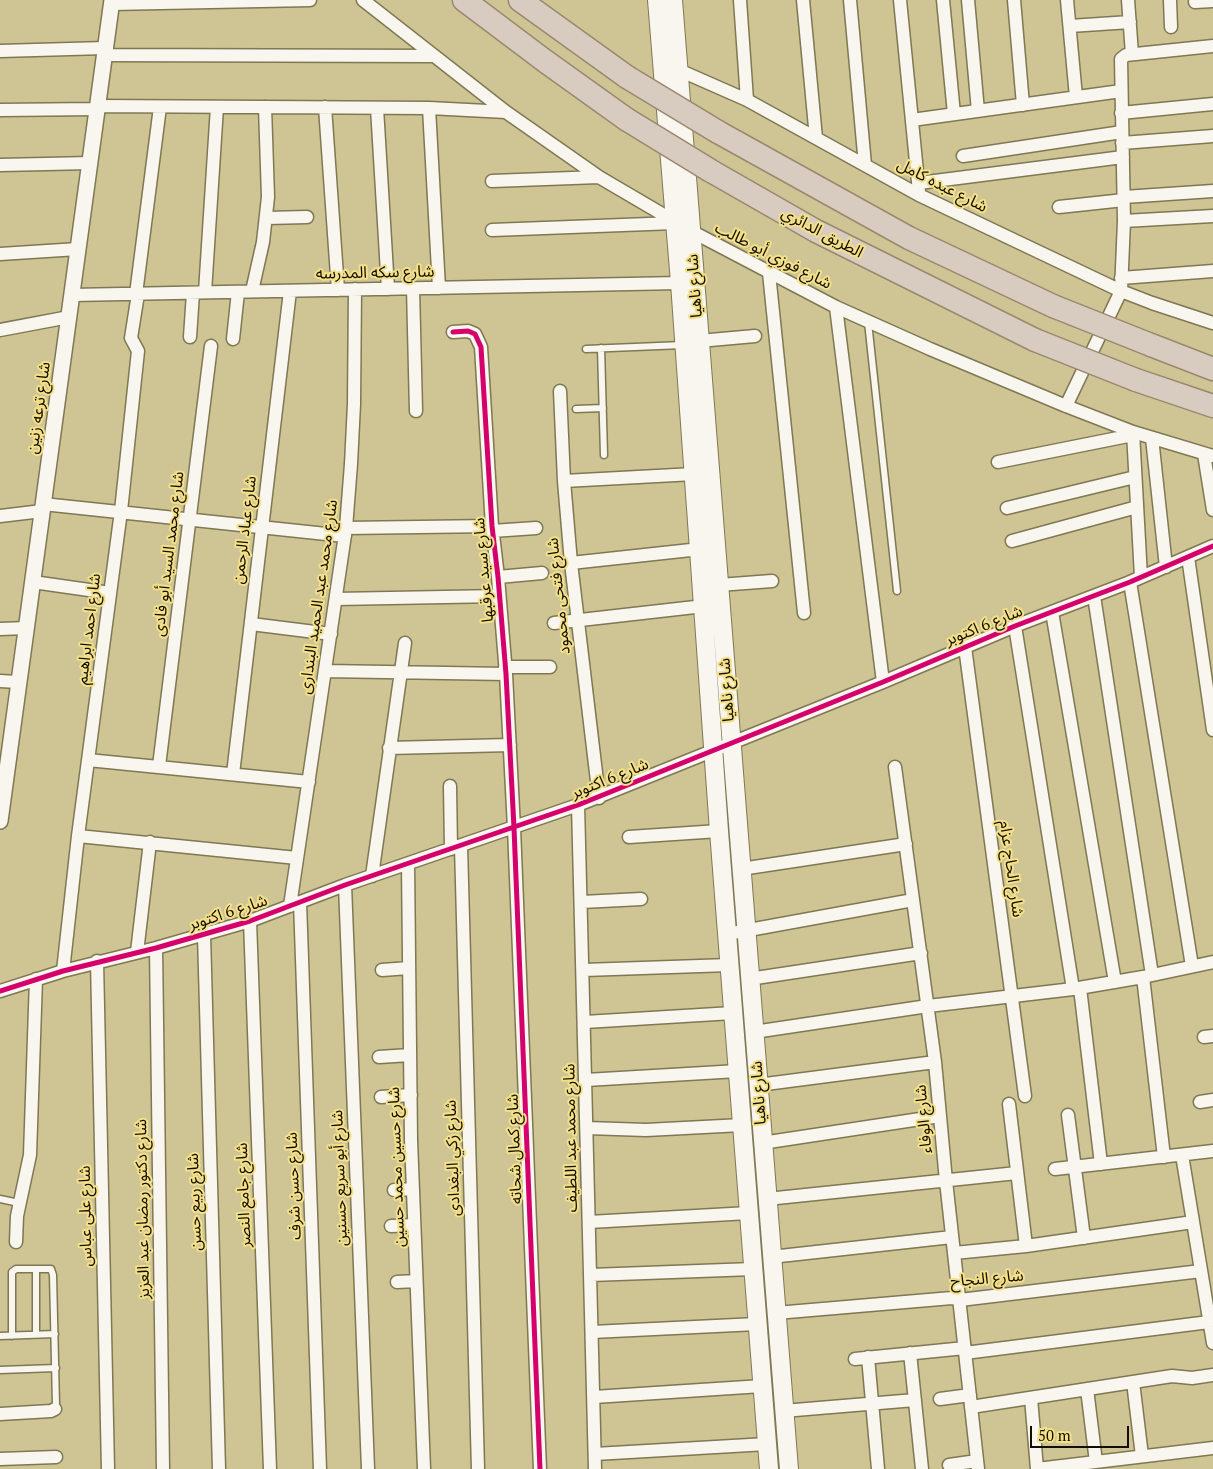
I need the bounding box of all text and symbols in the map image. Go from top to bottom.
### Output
street label: شارع عبده كامل [894,155,990,217]
street label: الطريق الدائري [778,203,866,263]
street label: شارع فوزي أبو طالب [711,218,835,294]
street label: شارع ناهيا [683,253,707,319]
street label: شارع سكه المدرسه [315,262,435,284]
street label: شارع ترعه زنين [23,361,55,455]
street label: شارع محمد السيد أبو فادى [149,470,189,638]
street label: شارع عباد الرحمن [229,475,261,585]
street label: شارع محمد عبد الحميد البندارى [296,498,342,696]
street label: شارع سيد عرقبها [470,517,498,623]
street label: شارع فتحى محمود [543,537,575,655]
street label: شارع احمد ابراهيم [73,572,105,686]
street label: شارع 6 اكتوبر [942,602,1026,650]
street label: شارع ناهيا [715,657,739,723]
street label: شارع 6 اكتوبر [568,755,652,803]
street label: شارع الحاج عزام [995,819,1027,919]
street label: شارع 6 اكتوبر [186,891,270,935]
street label: شارع ناهيا [747,1060,771,1126]
street label: شارع محمد عبد اللطيف [560,1063,582,1213]
street label: شارع الوفاء [911,1084,937,1154]
street label: شارع حسين محمد حسين [385,1086,409,1248]
street label: شارع كمال شحاته [503,1093,527,1205]
street label: شارع زكي البغدادى [441,1099,465,1217]
street label: شارع أبو سريع حسنين [328,1110,352,1246]
street label: شارع دكتور رمضان عبد العزيز [132,1119,154,1299]
street label: شارع حسن شرف [283,1132,305,1240]
street label: شارع جامع النصر [233,1142,255,1248]
street label: شارع ربيع حسن [184,1153,206,1251]
street label: شارع على عباس [76,1165,96,1267]
street label: شارع النجاح [950,1266,1024,1292]
scale bar [1033,1416,1132,1448]
text: 50 m [1038,1425,1071,1445]

